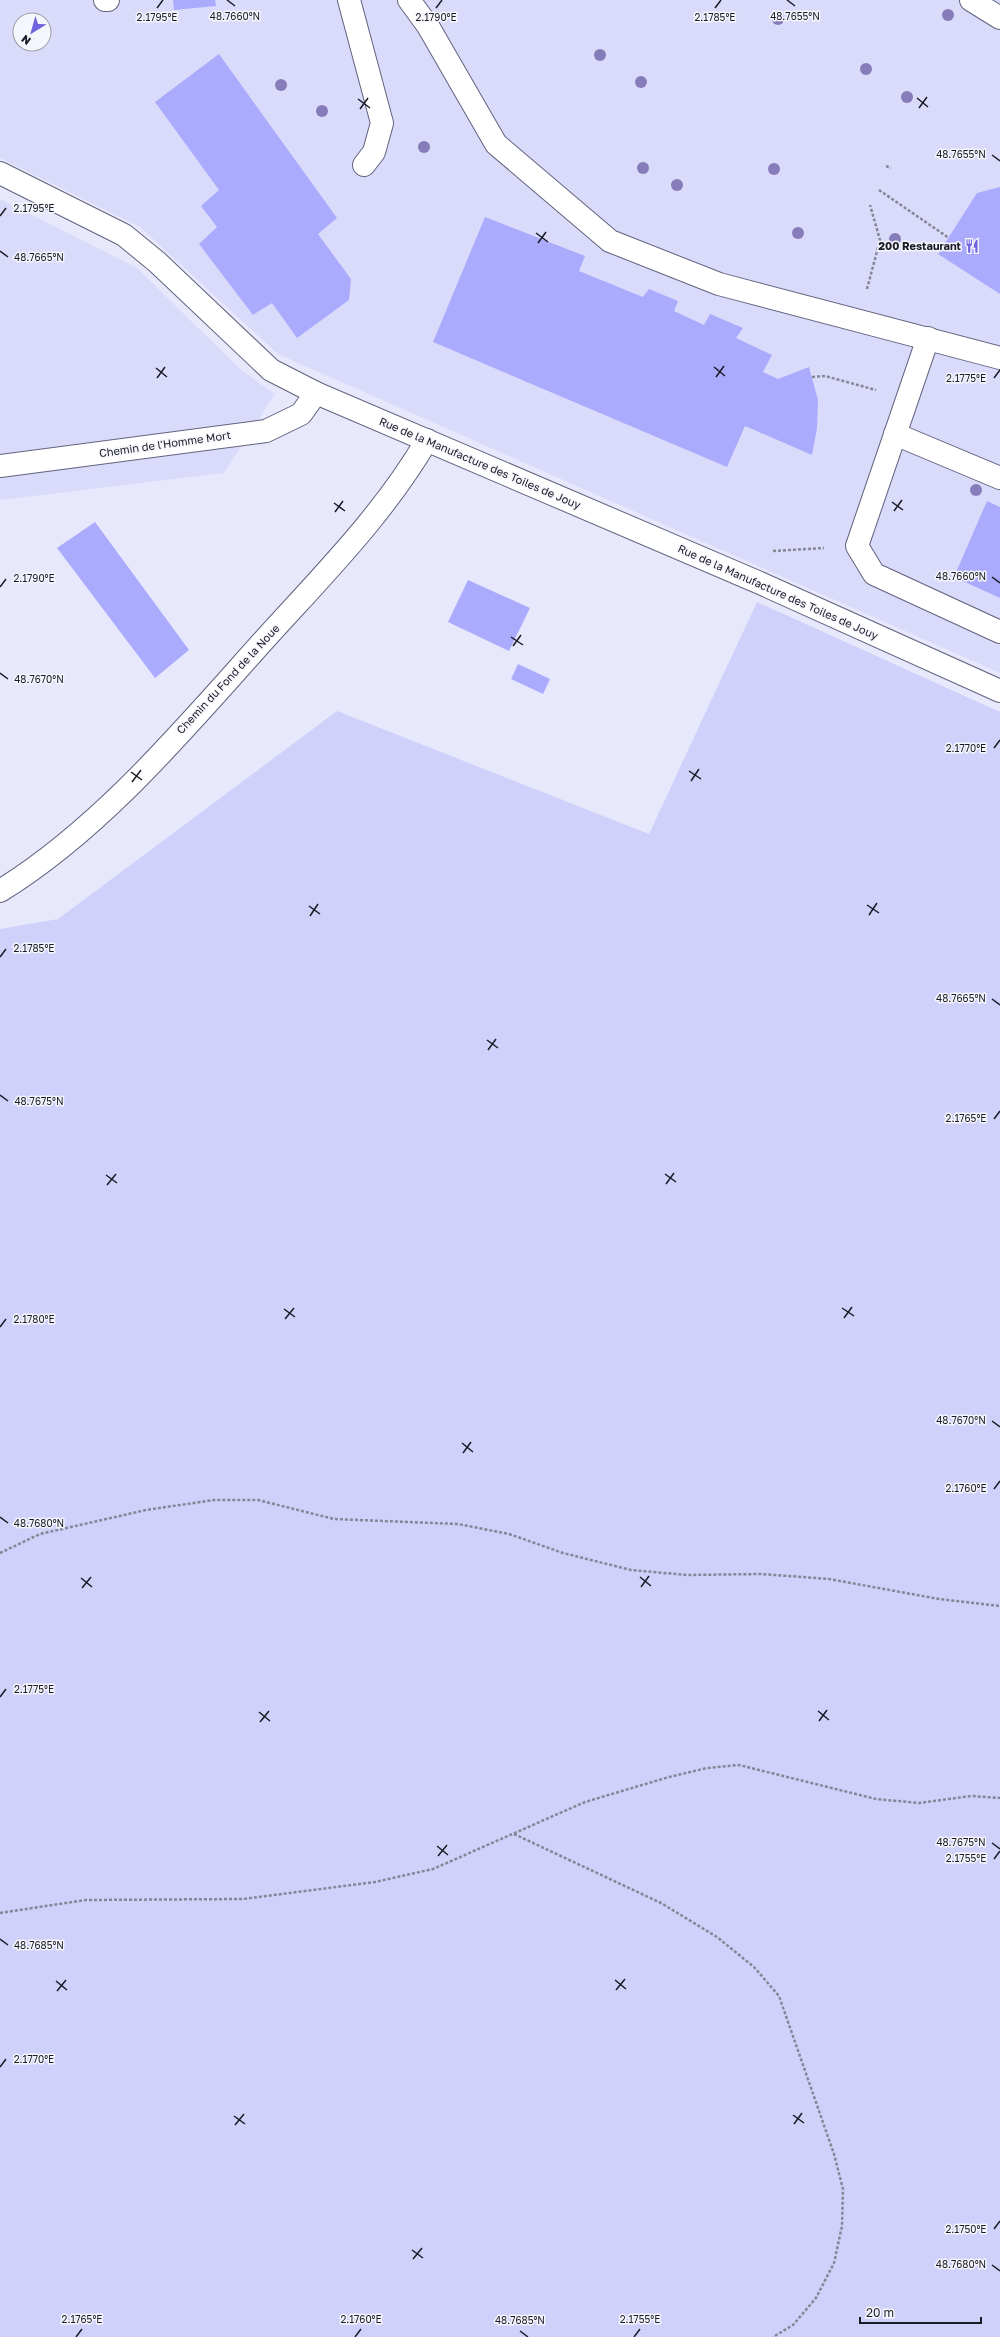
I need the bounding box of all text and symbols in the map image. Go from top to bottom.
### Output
text: 48.7660°N [210,10,260,22]
text: 48.7655°N [770,10,820,22]
text: 2.1795°E [137,11,177,23]
text: 2.1790°E [415,11,457,23]
text: 2.1785°E [695,11,735,23]
north arrow [12,12,52,52]
text: N [18,33,33,48]
text: 48.7655°N [936,148,986,160]
text: 2.1795°E [14,202,54,214]
restaurant icon: 200 Restaurant [964,238,980,254]
place label: 200 Restaurant [878,239,962,252]
text: 48.7665°N [14,251,64,263]
text: 2.1775°E [946,372,986,384]
street label: Rue de la Manufacture des Toiles de Jouy [377,414,583,511]
street label: Chemin de l'Homme Mort [98,428,232,459]
street label: Rue de la Manufacture des Toiles de Jouy [676,541,880,642]
text: 48.7660°N [936,570,986,582]
text: 2.1790°E [13,572,55,584]
street label: Chemin du Fond de la Noue [174,621,282,736]
text: 48.7670°N [14,673,64,685]
text: 2.1770°E [946,742,986,754]
text: 2.1785°E [14,942,54,954]
text: 48.7665°N [936,992,986,1004]
text: 48.7675°N [14,1095,64,1107]
text: 2.1765°E [946,1112,986,1124]
text: 2.1780°E [13,1313,55,1325]
text: 48.7670°N [936,1414,986,1426]
text: 2.1760°E [945,1482,987,1494]
text: 48.7680°N [14,1517,64,1529]
text: 2.1775°E [14,1683,54,1695]
text: 48.7675°N [936,1836,986,1848]
text: 2.1755°E [946,1852,986,1864]
text: 48.7685°N [14,1939,64,1951]
text: 2.1770°E [14,2053,54,2065]
text: 2.1750°E [946,2223,986,2235]
text: 48.7680°N [936,2258,986,2270]
scale bar [860,2299,981,2325]
text: 20 m [866,2305,894,2320]
text: 2.1765°E [62,2313,102,2325]
text: 2.1760°E [340,2313,382,2325]
text: 2.1755°E [620,2313,660,2325]
text: 48.7685°N [495,2314,545,2326]

